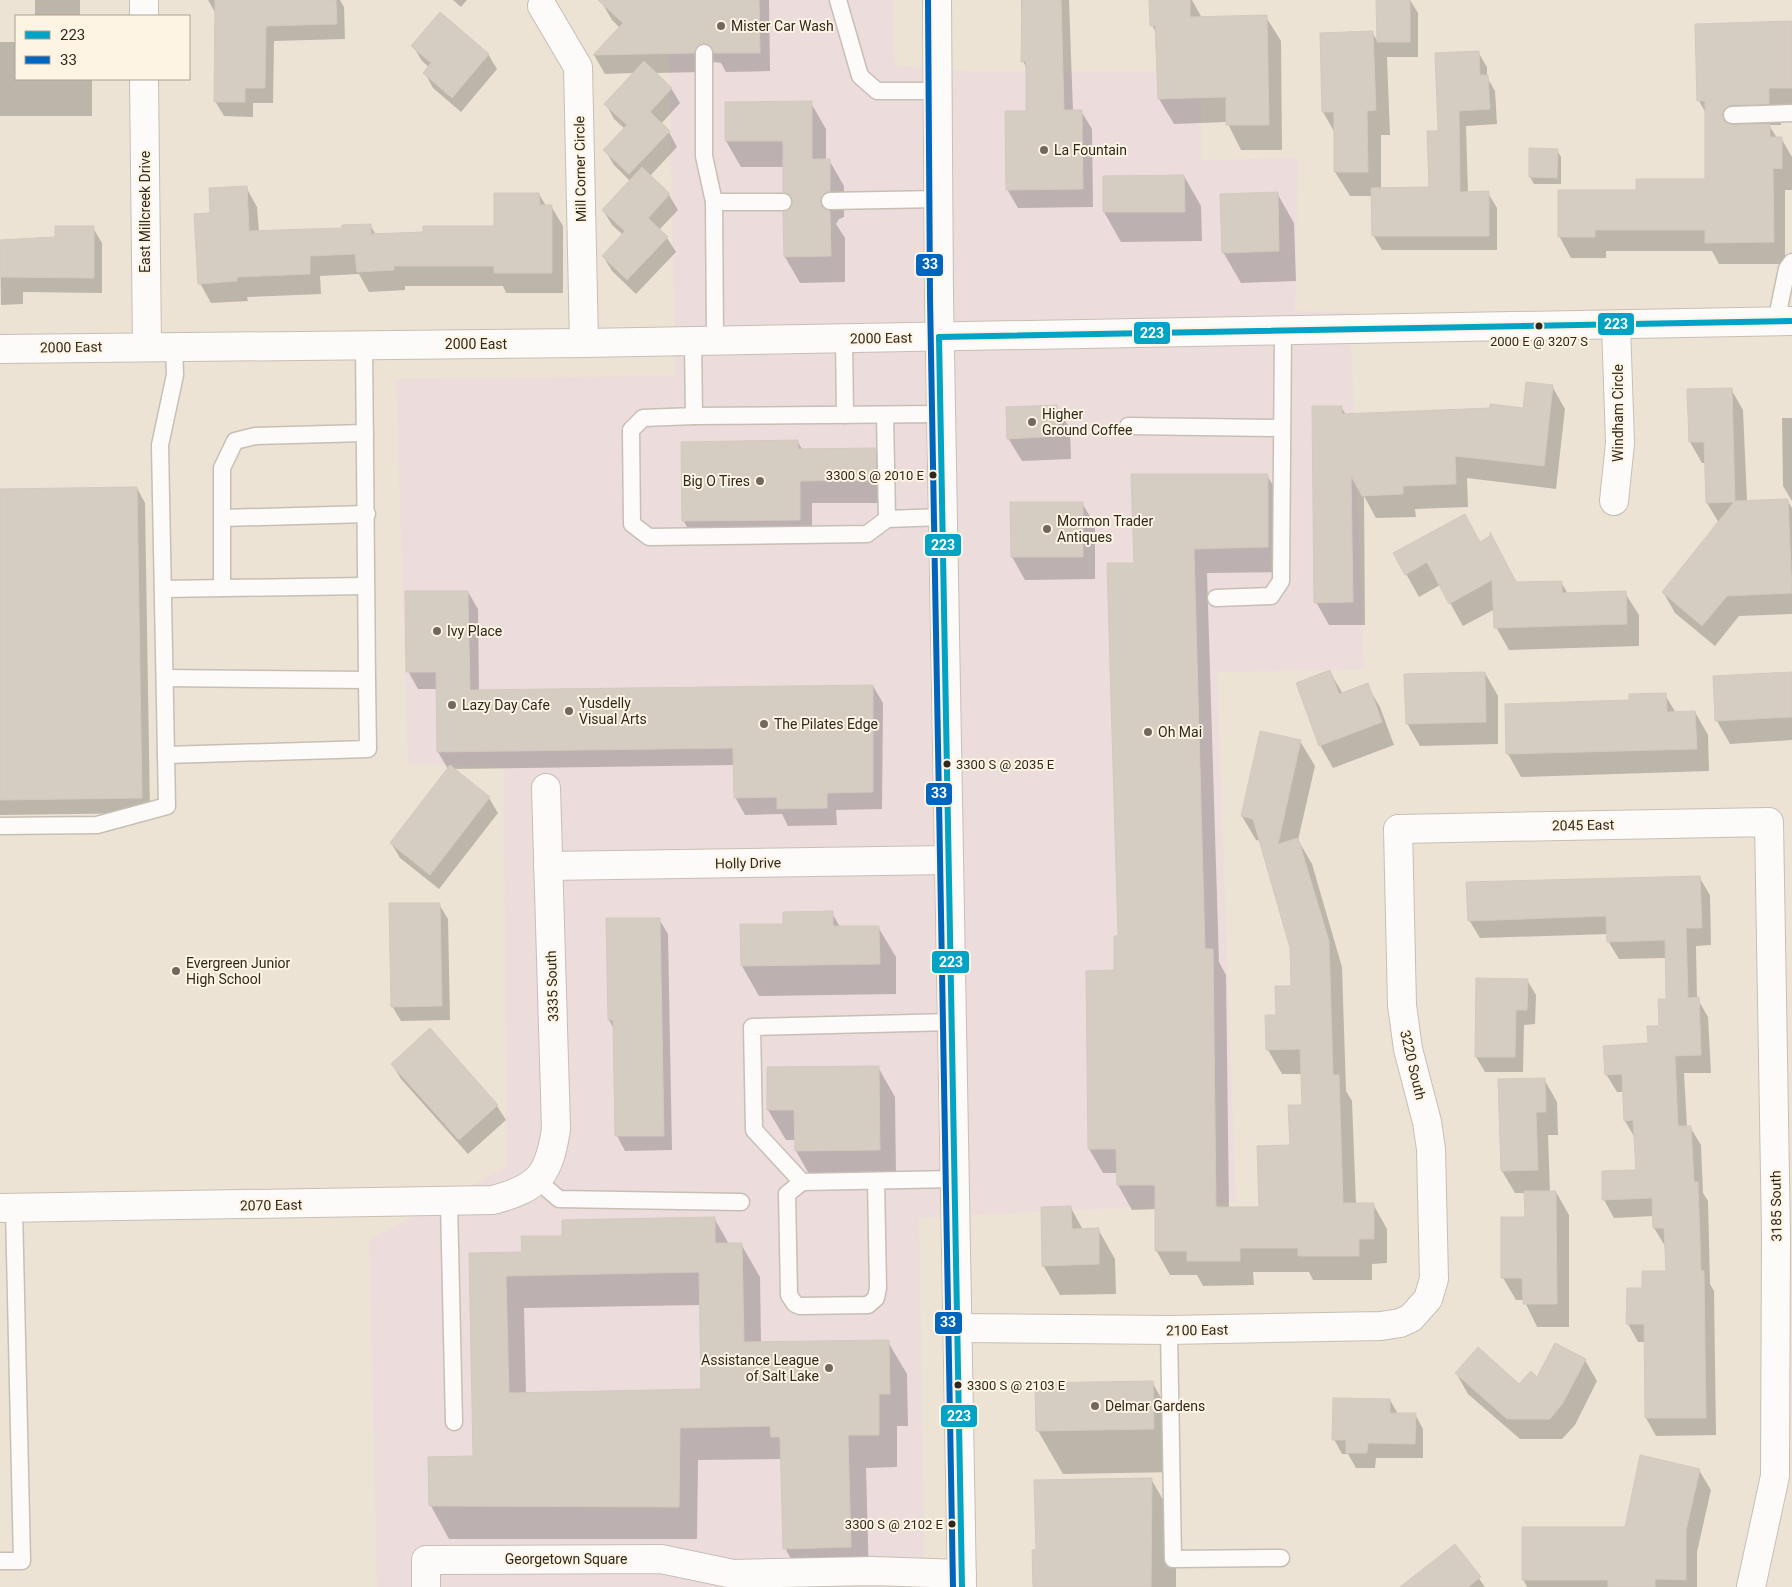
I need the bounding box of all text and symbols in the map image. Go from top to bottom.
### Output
legend [15,15,190,80]
place label: Mister Car Wash [731,18,834,34]
marker: Mister Car Wash [715,20,727,32]
text: 223 [60,26,85,44]
text: 33 [60,51,77,69]
street label: Mill Corner Circle [571,116,589,222]
place label: La Fountain [1054,142,1127,158]
marker: La Fountain [1038,144,1050,156]
street label: East Millcreek Drive [137,151,153,273]
line badge: 33 [915,253,944,277]
text: 33 [922,256,938,272]
line badge: 223 [1597,312,1635,336]
text: 223 [1604,316,1628,332]
line badge: 223 [1133,321,1171,345]
marker: 2000 E @ 3207 S [1534,321,1544,331]
text: 223 [1140,325,1164,341]
street label: 2000 East [850,329,913,347]
place label: 2000 E @ 3207 S [1490,334,1588,349]
street label: 2000 East [445,336,508,352]
street label: 2000 East [40,338,103,356]
street label: Windham Circle [1610,364,1626,462]
place label: Higher Ground Coffee [1042,406,1132,438]
marker: Higher Ground Coffee [1026,416,1038,428]
place label: 3300 S @ 2010 E [826,468,924,483]
marker: 3300 S @ 2010 E [928,470,938,480]
place label: Big O Tires [683,473,750,489]
marker: Big O Tires [754,475,766,487]
place label: Mormon Trader Antiques [1057,513,1153,545]
marker: Mormon Trader Antiques [1041,523,1053,535]
line badge: 223 [924,533,962,557]
text: 223 [931,537,955,553]
place label: Ivy Place [447,623,502,639]
marker: Ivy Place [431,625,443,637]
place label: Yusdelly Visual Arts [579,695,647,727]
place label: Lazy Day Cafe [462,697,550,713]
marker: Lazy Day Cafe [446,699,458,711]
marker: Yusdelly Visual Arts [563,705,575,717]
place label: The Pilates Edge [774,716,878,732]
marker: The Pilates Edge [758,718,770,730]
place label: Oh Mai [1158,724,1202,740]
marker: Oh Mai [1142,726,1154,738]
place label: 3300 S @ 2035 E [956,757,1054,772]
marker: 3300 S @ 2035 E [942,759,952,769]
line badge: 33 [925,782,953,806]
text: 33 [931,785,947,801]
street label: 2045 East [1552,816,1615,834]
street label: Holly Drive [715,854,781,872]
street label: 3335 South [543,950,561,1022]
line badge: 223 [931,950,970,974]
text: 223 [939,954,963,970]
place label: Evergreen Junior High School [186,955,291,987]
marker: Evergreen Junior High School [170,965,182,977]
street label: 3220 South [1397,1028,1429,1102]
street label: 3185 South [1767,1170,1785,1242]
street label: 2070 East [240,1196,303,1214]
line badge: 33 [934,1311,963,1335]
text: 33 [940,1314,956,1330]
street label: 2100 East [1166,1321,1229,1339]
place label: Assistance League of Salt Lake [701,1352,819,1384]
marker: Assistance League of Salt Lake [823,1362,835,1374]
place label: 3300 S @ 2103 E [967,1378,1065,1393]
marker: 3300 S @ 2103 E [953,1380,963,1390]
place label: Delmar Gardens [1105,1398,1205,1414]
marker: Delmar Gardens [1089,1400,1101,1412]
line badge: 223 [940,1404,978,1428]
text: 223 [947,1408,971,1424]
place label: 3300 S @ 2102 E [845,1517,943,1532]
marker: 3300 S @ 2102 E [947,1519,957,1529]
street label: Georgetown Square [505,1551,627,1567]

